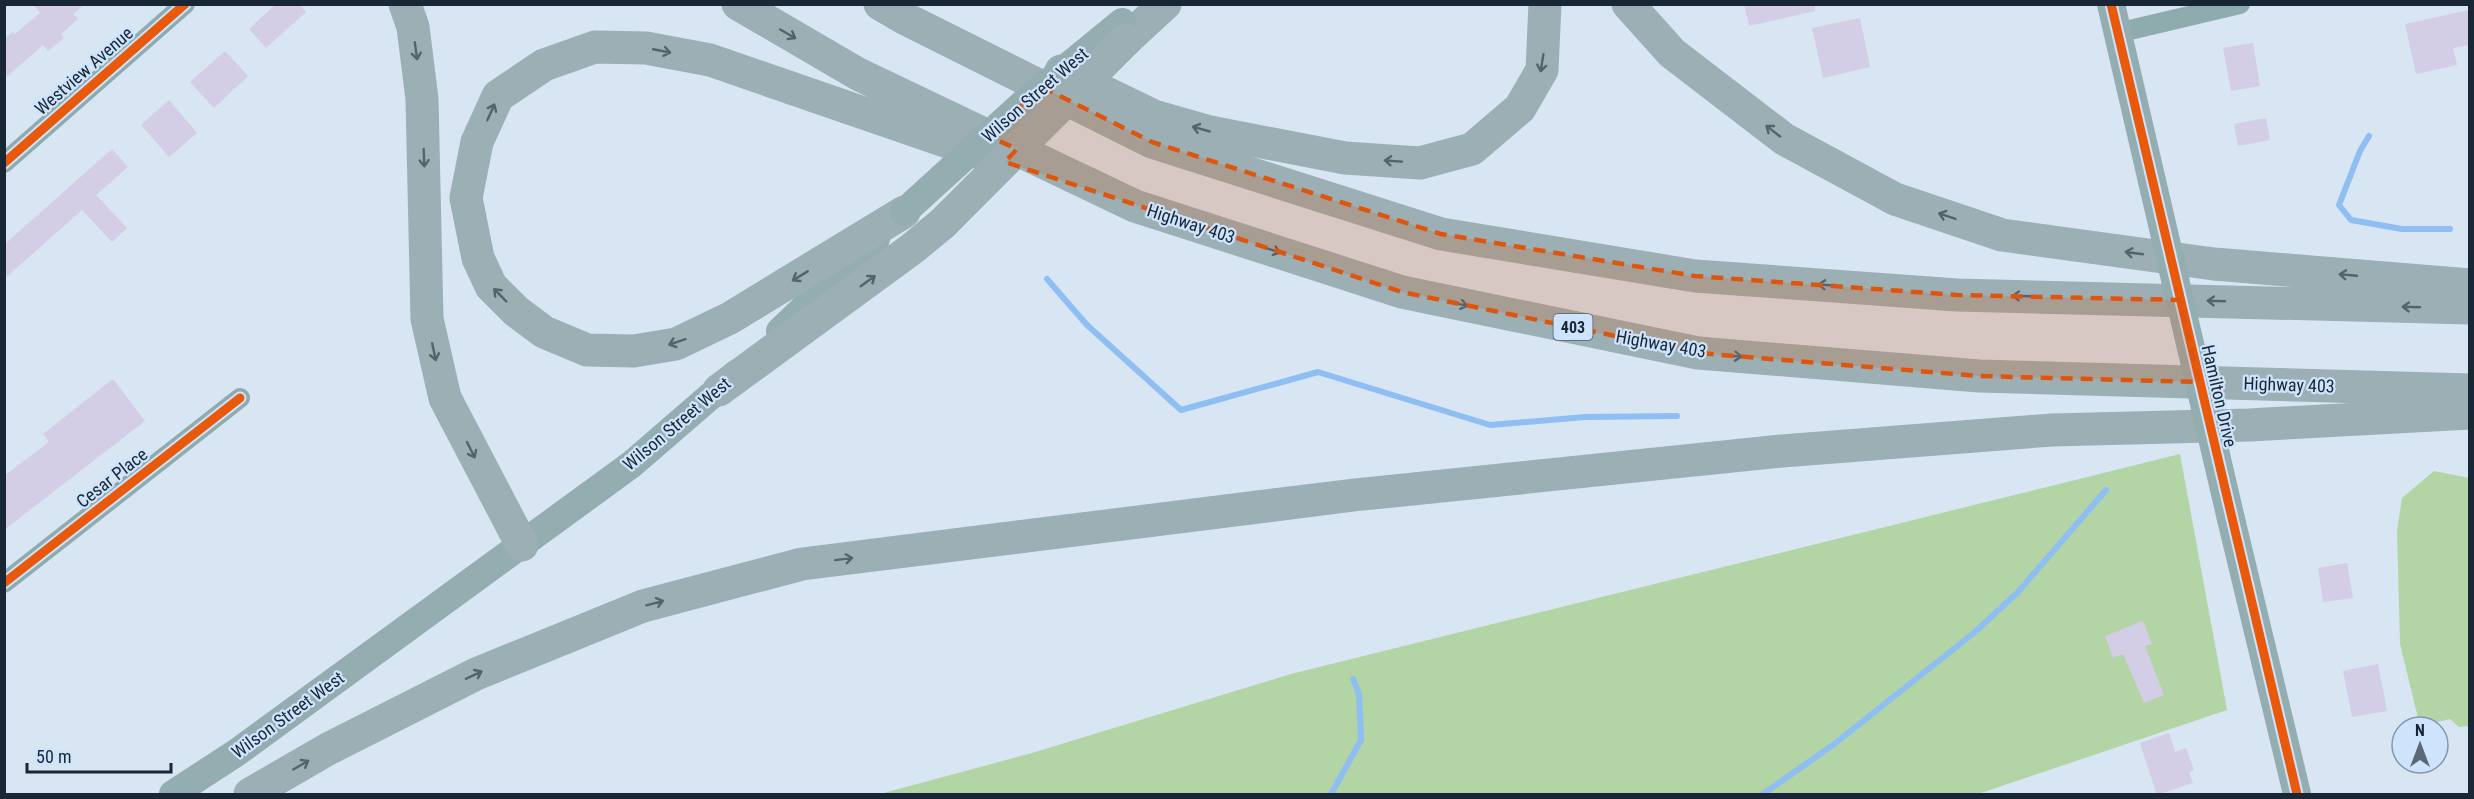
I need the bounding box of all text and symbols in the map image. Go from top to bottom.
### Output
street label: Westview Avenue [30,22,137,119]
one-way arrow [779,28,796,40]
one-way arrow [410,41,421,61]
street label: Wilson Street West [977,43,1092,146]
one-way arrow [652,46,672,57]
one-way arrow [1536,52,1547,72]
one-way arrow [485,103,497,121]
one-way arrow [1192,123,1211,135]
one-way arrow [1765,124,1781,137]
one-way arrow [419,147,430,167]
one-way arrow [1384,155,1404,166]
street label: Highway 403 [1144,199,1238,248]
one-way arrow [1938,210,1957,221]
one-way arrow [1262,245,1281,256]
one-way arrow [2124,248,2144,259]
one-way arrow [2339,269,2359,280]
one-way arrow [792,270,809,282]
one-way arrow [859,275,875,287]
one-way arrow [1817,280,1837,291]
one-way arrow [493,287,508,302]
one-way arrow [2012,291,2032,302]
one-way arrow [2207,296,2227,307]
one-way arrow [1449,299,1468,310]
one-way arrow [2402,301,2422,312]
road number: 403 [1554,314,1592,340]
street label: Highway 403 [1614,325,1708,362]
one-way arrow [668,338,687,349]
one-way arrow [429,342,441,361]
street label: Hamilton Drive [2197,343,2241,449]
one-way arrow [1722,350,1742,361]
street label: Highway 403 [2243,372,2335,397]
street label: Wilson Street West [619,373,735,475]
one-way arrow [466,441,478,459]
street label: Cesar Place [72,443,151,512]
one-way arrow [834,553,854,564]
one-way arrow [645,597,664,608]
street label: Wilson Street West [227,667,348,762]
one-way arrow [464,669,482,681]
north arrow [2390,715,2450,775]
text: N [2415,721,2425,740]
scale bar [27,736,171,774]
text: 50 m [36,746,71,767]
one-way arrow [292,759,309,771]

